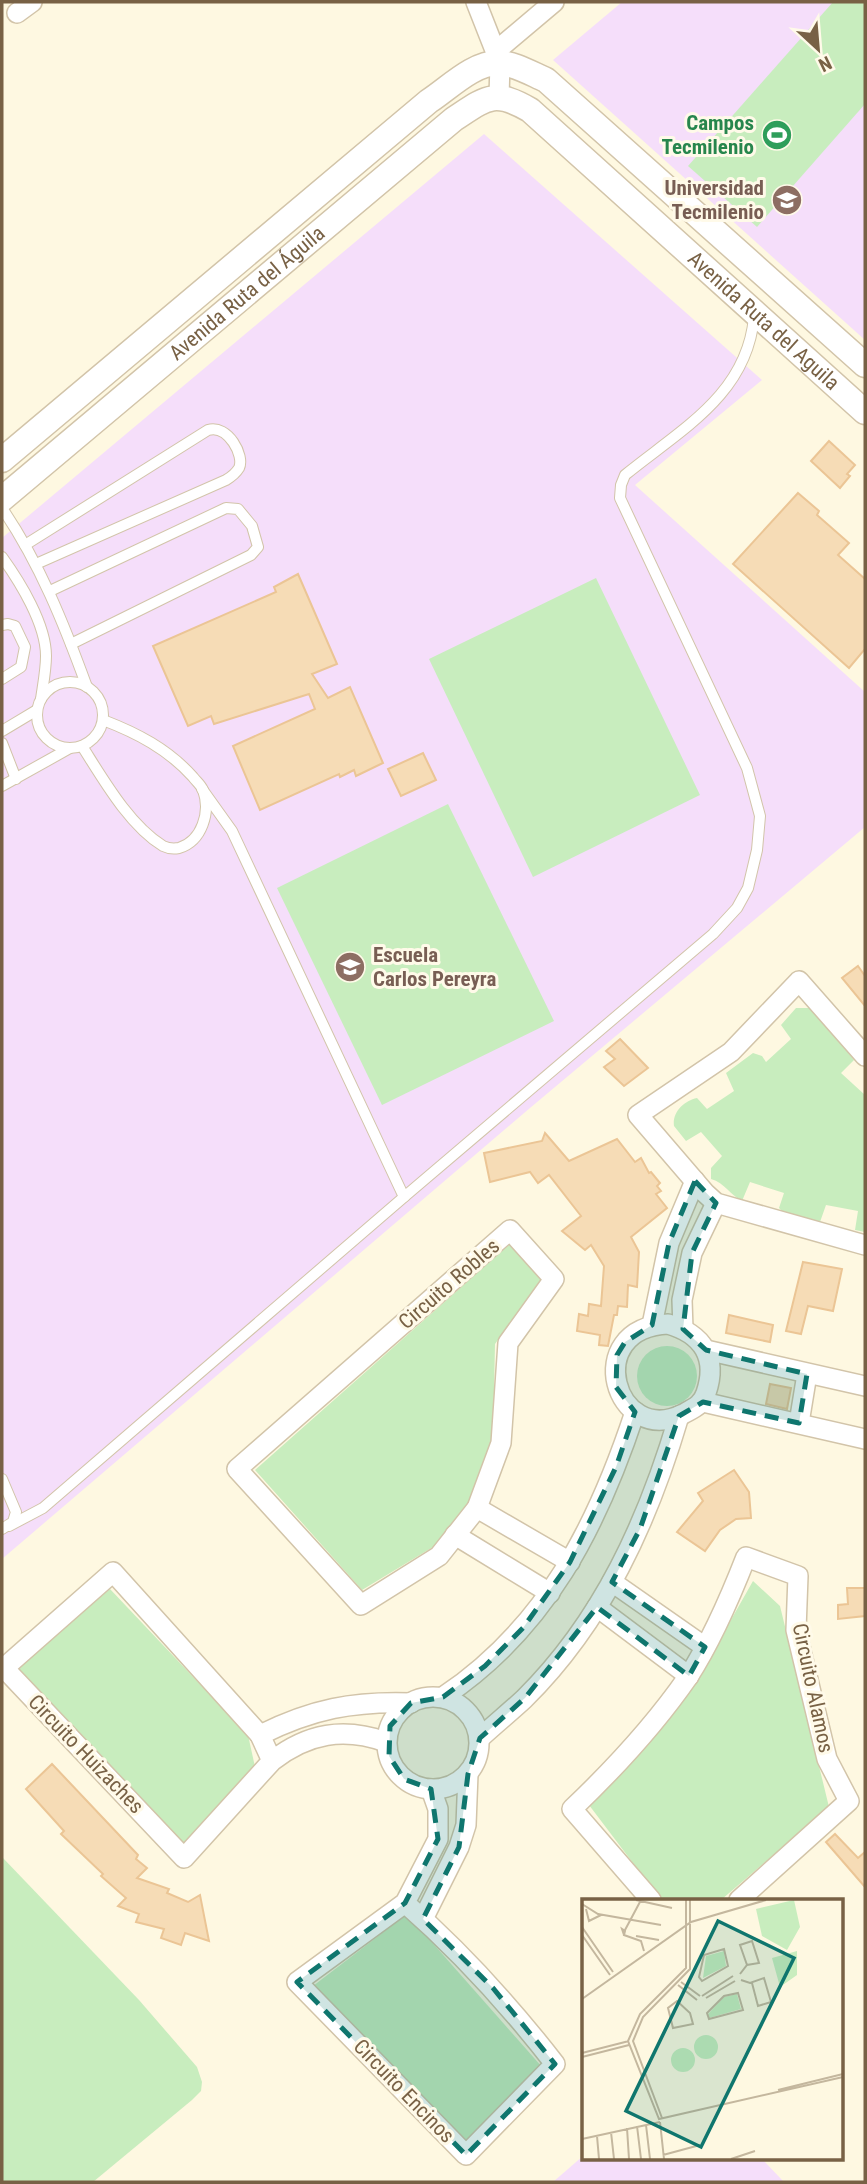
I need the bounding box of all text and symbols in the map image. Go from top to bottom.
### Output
north arrow [783,14,853,84]
text: N [815,51,836,77]
place label: Campos Tecmilenio [662,111,754,159]
sports icon: Campos Tecmilenio [760,118,794,152]
place label: Universidad Tecmilenio [665,176,764,224]
school or university icon: Universidad Tecmilenio [770,183,804,217]
street label: Avenida Ruta del Águila [164,221,329,365]
street label: Avenida Ruta del Aguila [683,246,844,395]
place label: Escuela Carlos Pereyra [373,943,496,991]
school or university icon: Escuela Carlos Pereyra [333,950,367,984]
street label: Circuito Robles [394,1234,504,1334]
street label: Circuito Alamos [788,1621,838,1755]
street label: Circuito Huizaches [23,1690,149,1818]
inset map [582,1899,842,2160]
street label: Circuito Encinos [349,2034,459,2148]

